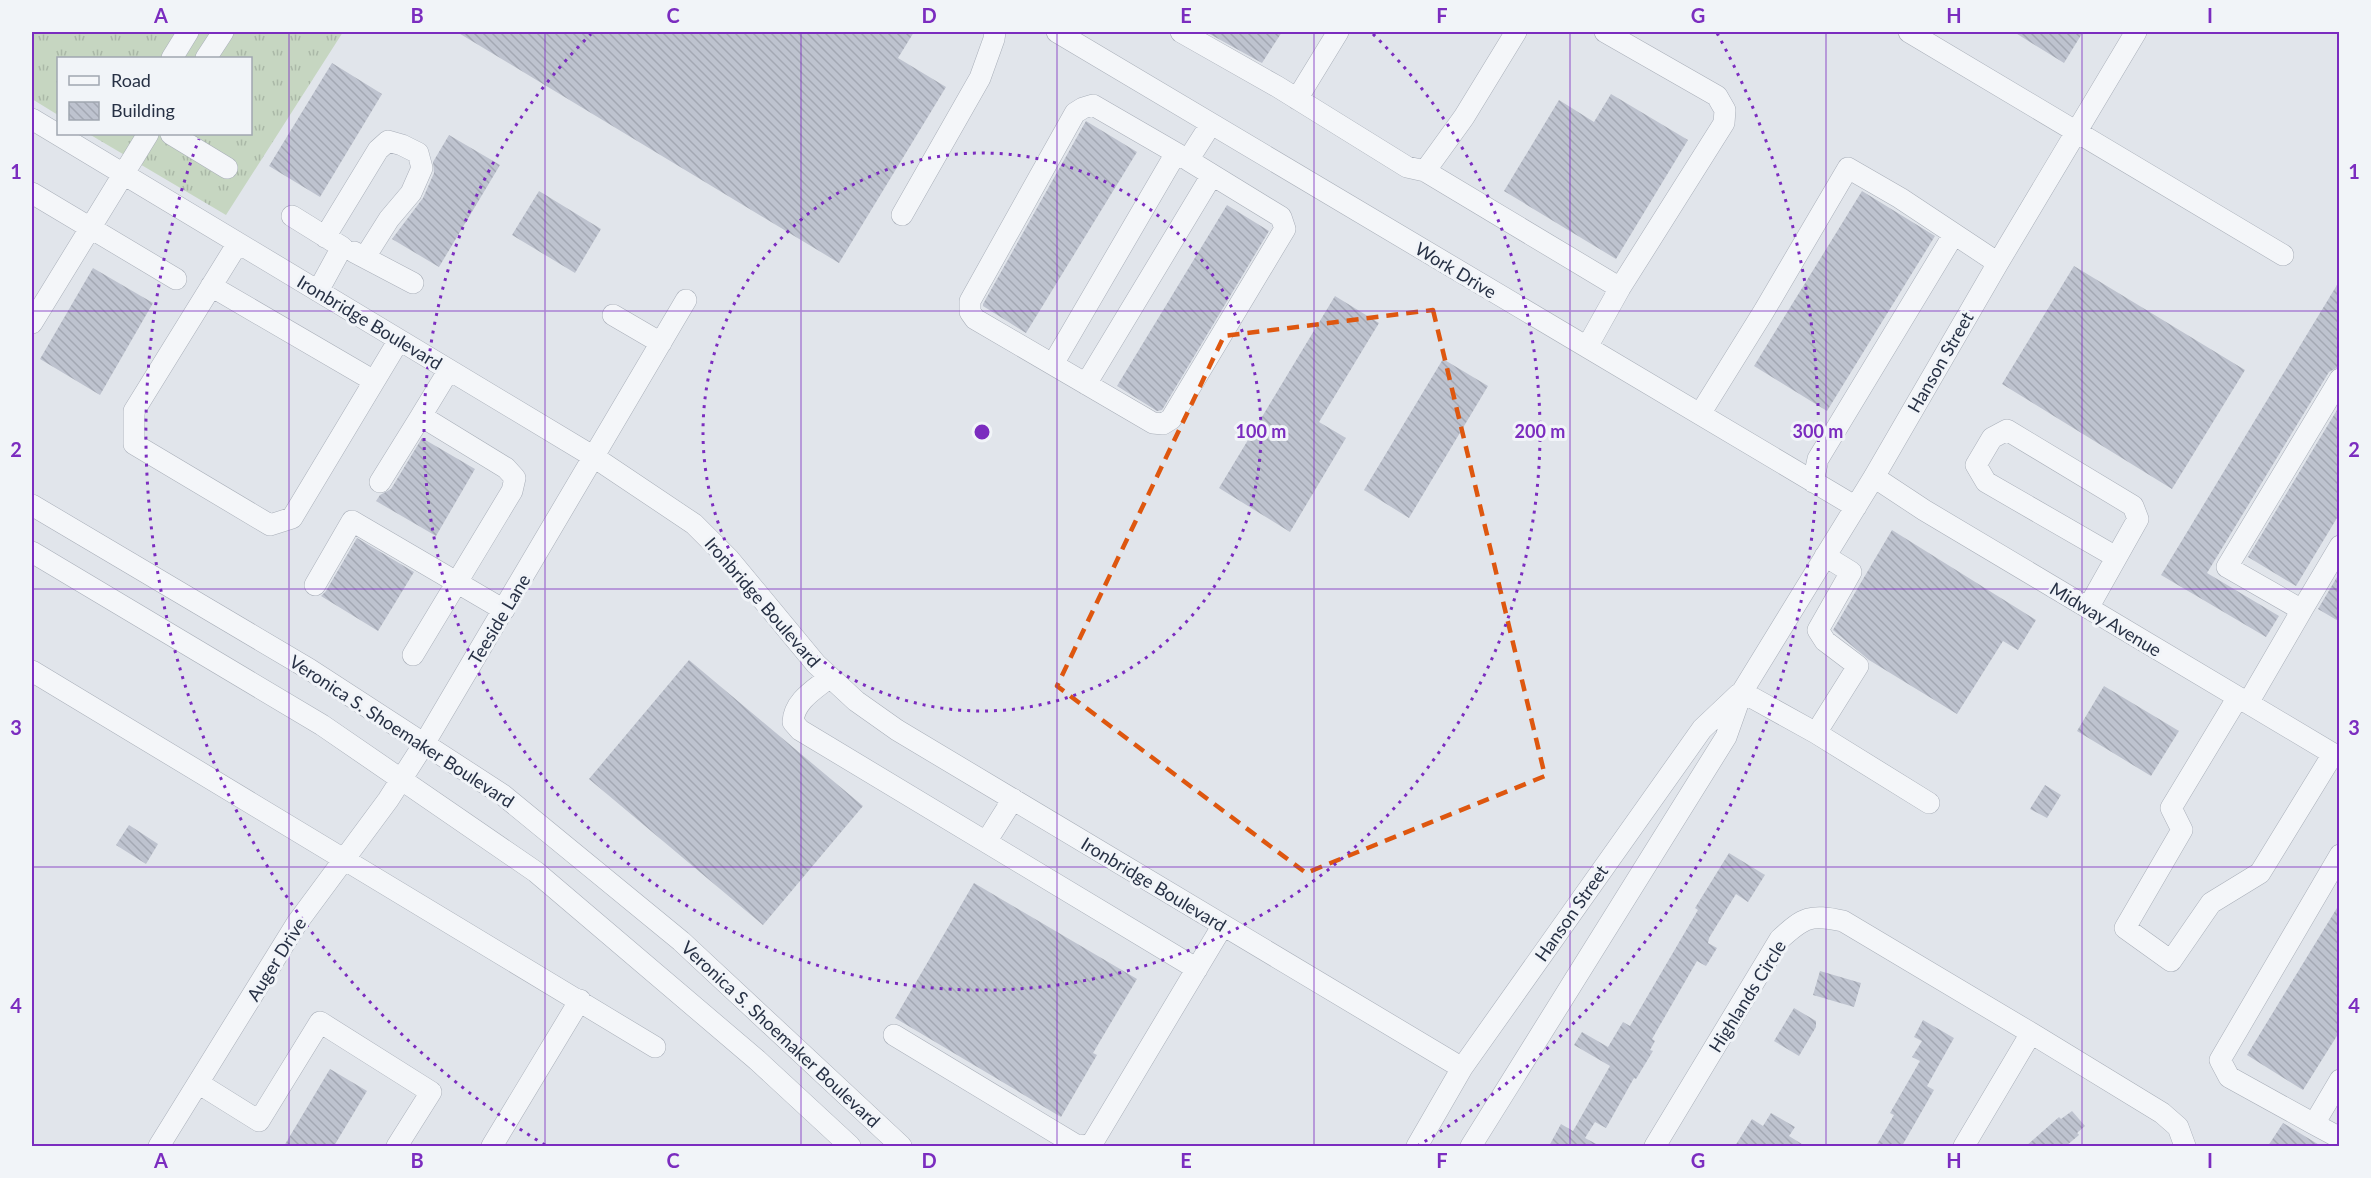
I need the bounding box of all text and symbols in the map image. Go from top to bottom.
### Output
text: A [153,3,168,27]
text: B [410,3,424,27]
text: C [666,3,680,27]
text: D [921,3,937,27]
text: E [1180,3,1192,27]
text: F [1436,3,1448,27]
text: G [1691,3,1705,27]
text: H [1946,3,1962,27]
text: I [2207,3,2213,27]
legend [57,57,252,135]
text: Road [111,69,151,91]
text: Building [111,99,175,121]
text: 1 [10,159,22,183]
text: 1 [2348,159,2360,183]
street label: Work Drive [1411,237,1501,303]
street label: Ironbridge Boulevard [293,270,447,374]
street label: Hanson Street [1902,307,1978,416]
text: 100 m [1236,420,1286,442]
text: 200 m [1515,420,1565,442]
text: 300 m [1793,420,1843,442]
centre of rings [972,422,992,442]
text: 2 [10,437,22,461]
text: 2 [2348,437,2360,461]
street label: Ironbridge Boulevard [700,532,826,672]
street label: Teeside Lane [463,570,535,668]
street label: Midway Avenue [2046,577,2166,661]
street label: Veronica S. Shoemaker Boulevard [286,650,518,812]
text: 3 [10,715,22,739]
text: 3 [2348,715,2360,739]
street label: Ironbridge Boulevard [1077,832,1231,936]
street label: Hanson Street [1530,860,1613,965]
street label: Auger Drive [242,913,310,1005]
street label: Veronica S. Shoemaker Boulevard [677,936,885,1132]
street label: Highlands Circle [1704,936,1790,1056]
text: 4 [10,993,22,1017]
text: 4 [2348,993,2360,1017]
text: A [153,1148,168,1172]
text: B [410,1148,424,1172]
text: C [666,1148,680,1172]
text: D [921,1148,937,1172]
text: E [1180,1148,1192,1172]
text: F [1436,1148,1448,1172]
text: G [1691,1148,1705,1172]
text: H [1946,1148,1962,1172]
text: I [2207,1148,2213,1172]

